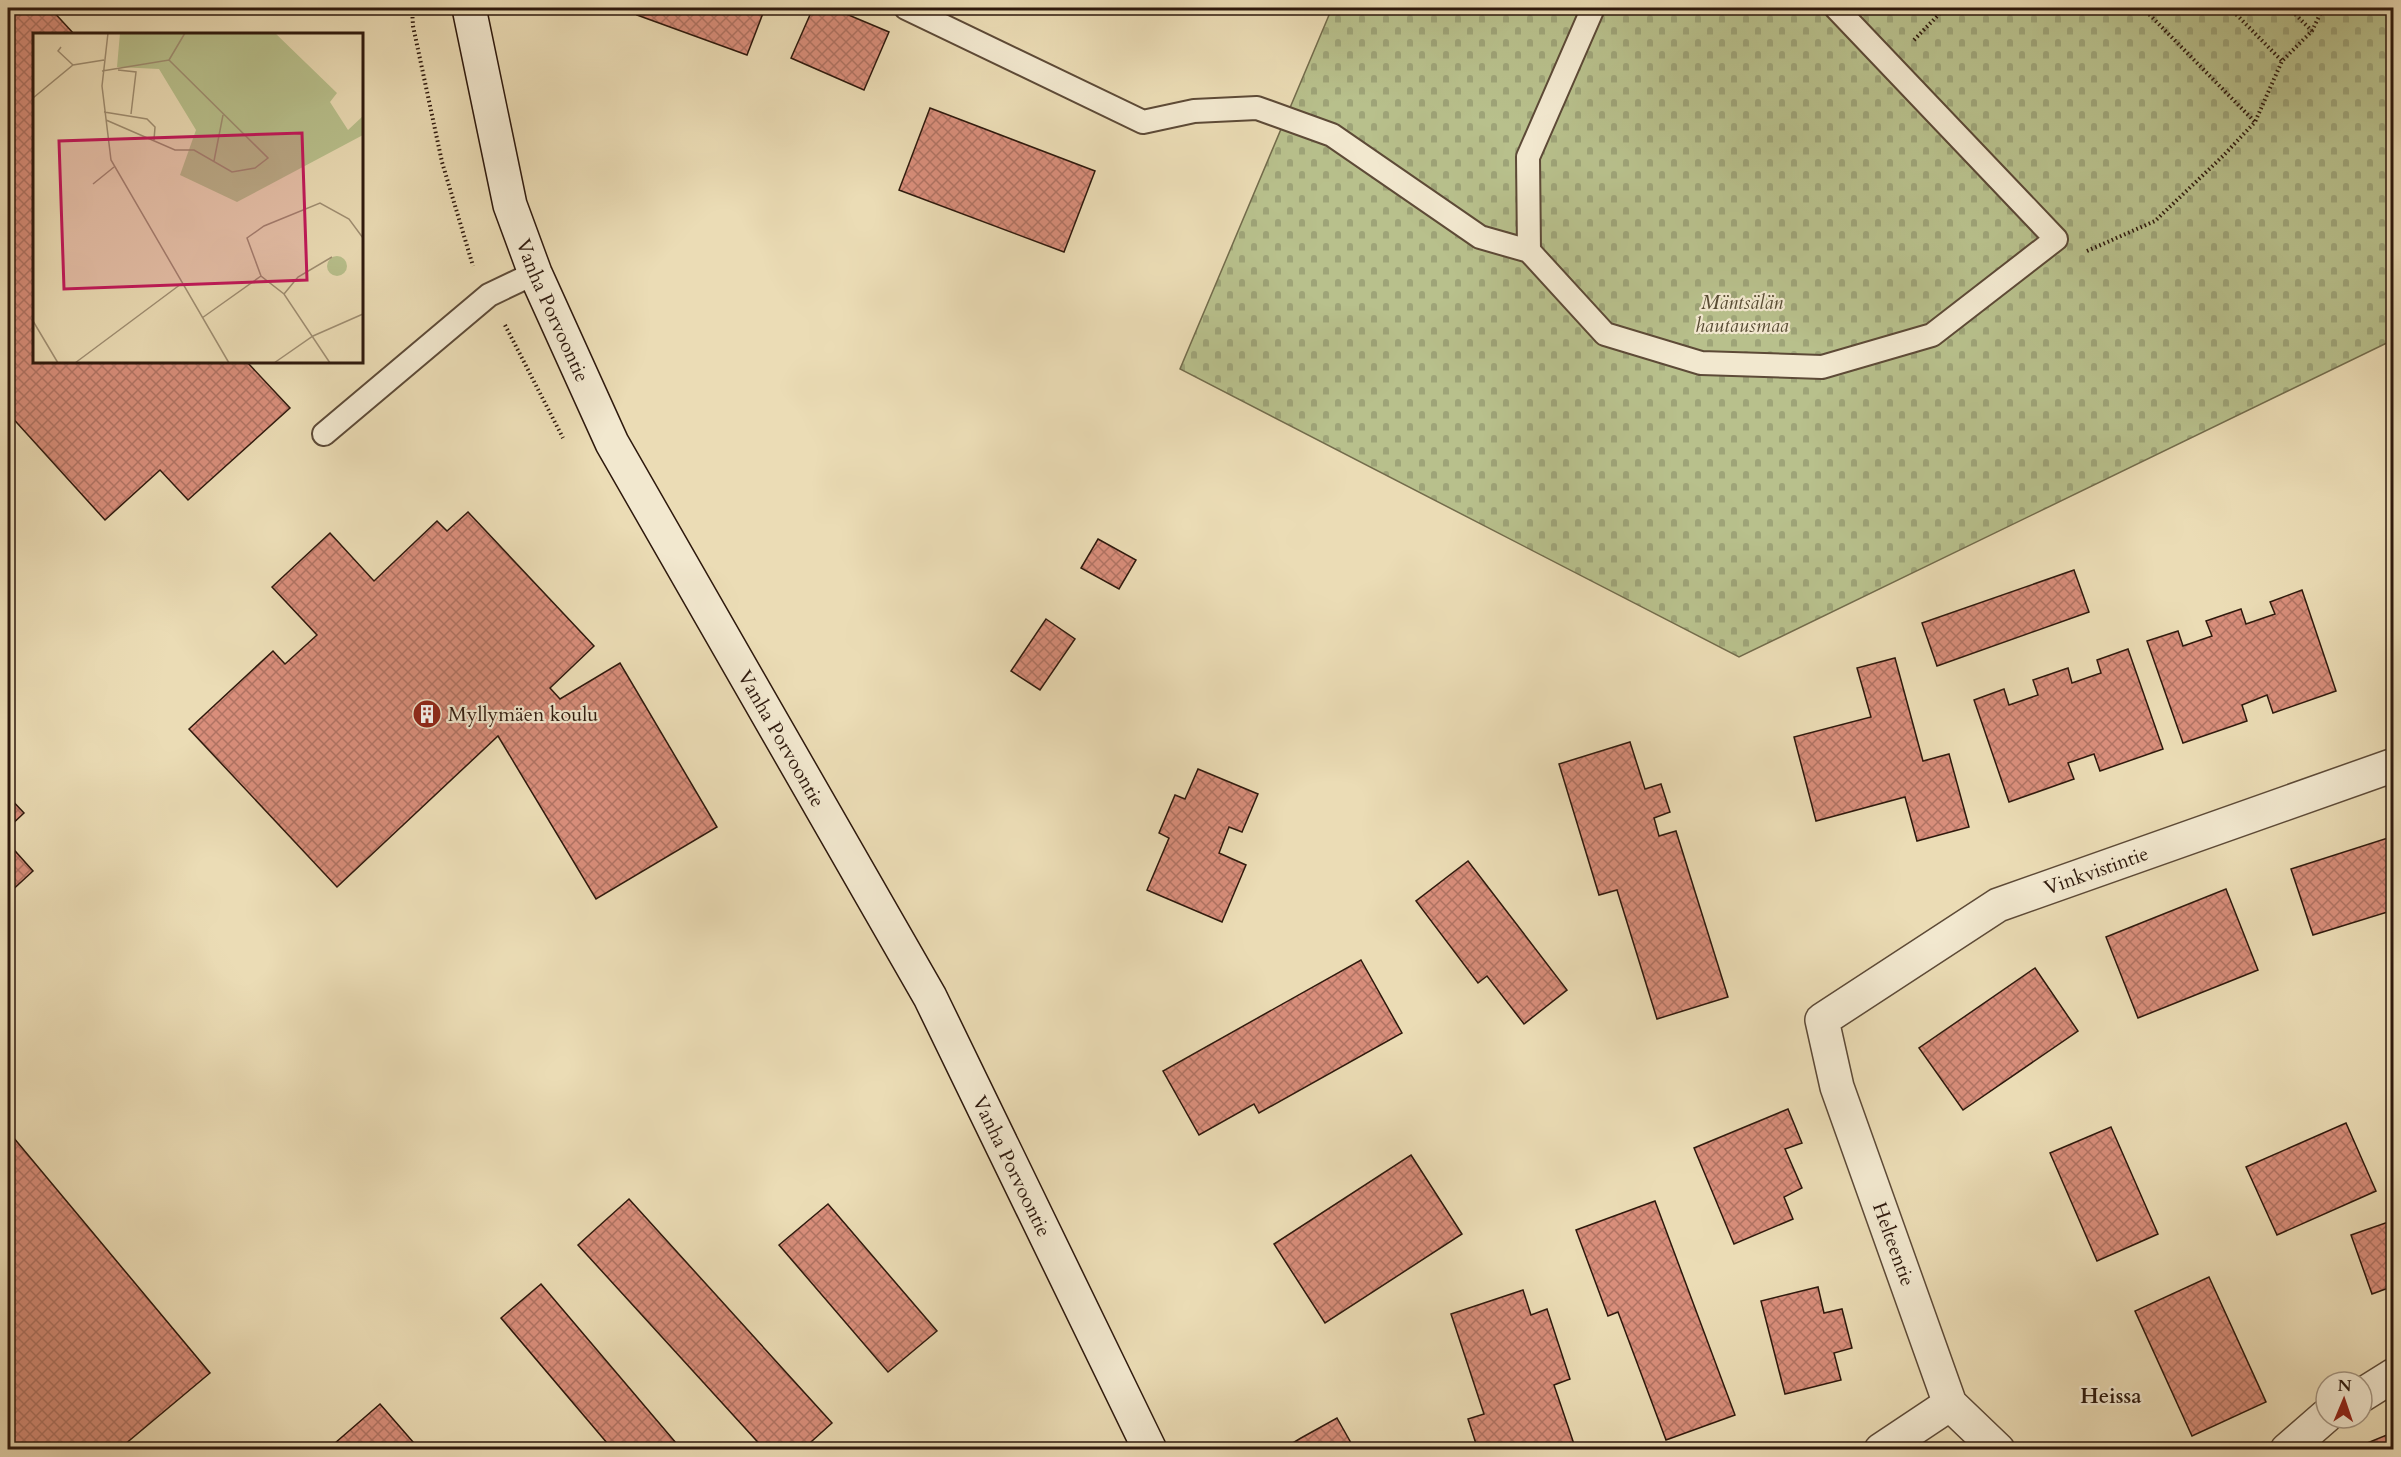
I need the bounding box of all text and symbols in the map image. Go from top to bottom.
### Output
inset map [33,33,363,363]
street label: Vanha Porvoontie [510,235,596,386]
park label: Mäntsälän hautausmaa [1695,289,1789,339]
street label: Vanha Porvoontie [731,665,831,812]
building icon: Myllymäen koulu [411,698,443,730]
place label: Myllymäen koulu [448,701,598,728]
street label: Vinkvistintie [2040,840,2152,902]
street label: Vanha Porvoontie [966,1091,1057,1241]
street label: Helteentie [1866,1198,1921,1290]
north arrow [2314,1370,2374,1430]
text: N [2337,1375,2352,1397]
district label: Heissa [2080,1382,2142,1411]

